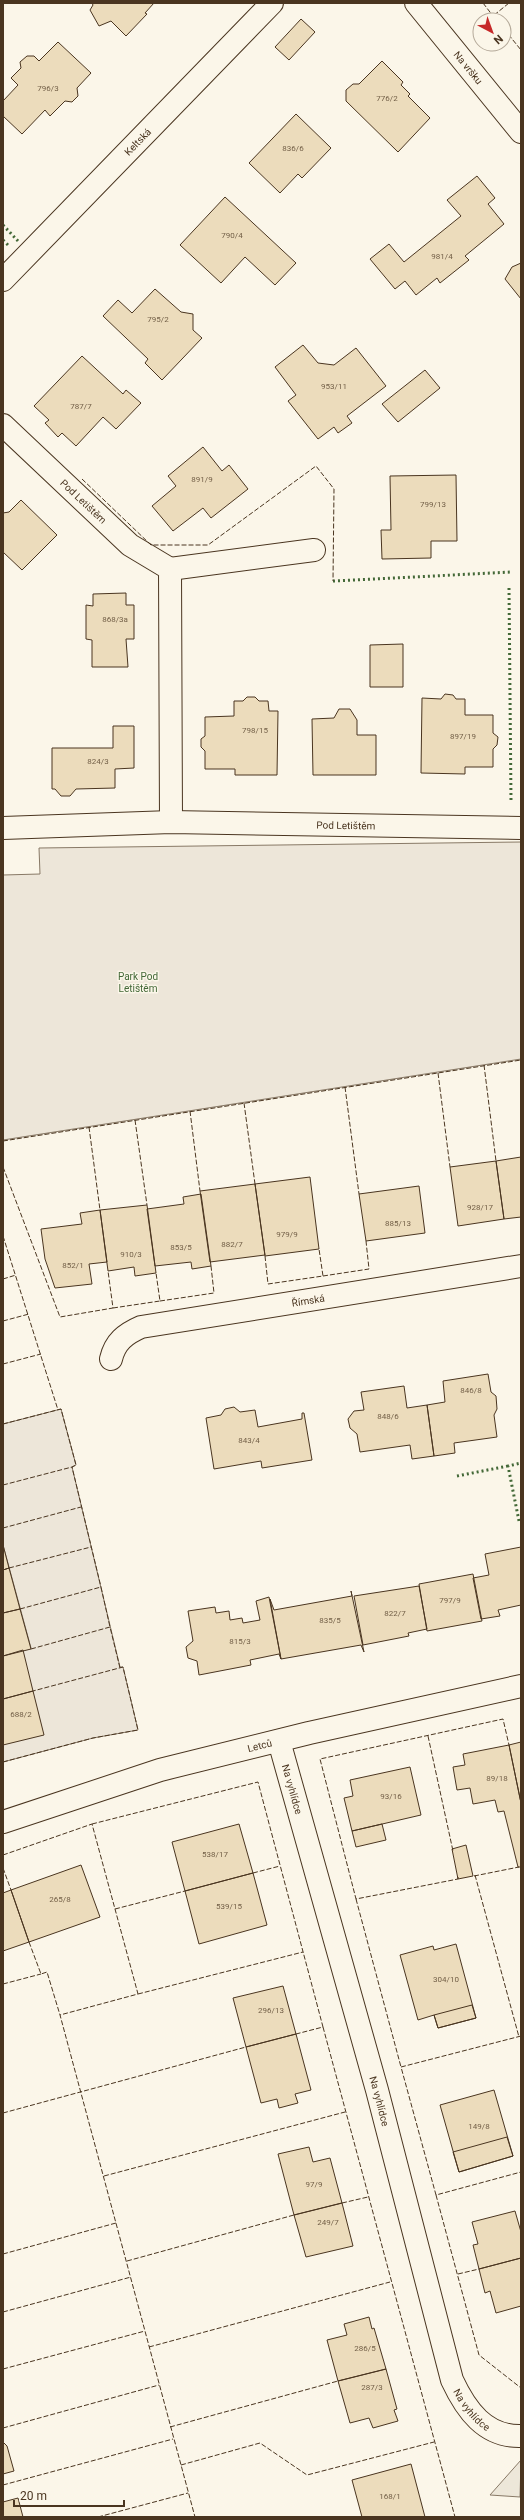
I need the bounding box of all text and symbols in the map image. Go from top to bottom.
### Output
north arrow [472,12,512,52]
text: N [491,32,505,47]
street label: Na vršku [451,49,485,86]
house number: 796/3 [37,84,59,93]
house number: 776/2 [376,94,398,103]
street label: Keltská [122,126,153,158]
house number: 836/6 [282,144,304,153]
house number: 790/4 [221,231,243,240]
house number: 981/4 [431,252,453,261]
house number: 795/2 [147,315,169,324]
house number: 953/11 [321,382,347,391]
house number: 787/7 [70,402,92,411]
house number: 891/9 [191,475,213,484]
street label: Pod Letištěm [58,477,109,526]
house number: 799/13 [420,500,446,509]
house number: 868/3a [102,615,128,624]
house number: 798/15 [242,726,268,735]
house number: 897/19 [450,732,476,741]
house number: 824/3 [87,757,109,766]
street label: Pod Letištěm [316,819,376,832]
park label: Park Pod Letištěm [118,971,158,994]
house number: 928/17 [467,1203,493,1212]
house number: 885/13 [385,1219,411,1228]
house number: 979/9 [276,1230,298,1239]
house number: 882/7 [221,1240,243,1249]
house number: 853/5 [170,1243,192,1252]
house number: 910/3 [120,1250,142,1259]
house number: 852/1 [62,1261,84,1270]
street label: Římská [291,1293,325,1309]
house number: 846/8 [460,1386,482,1395]
house number: 848/6 [377,1412,399,1421]
house number: 843/4 [238,1436,260,1445]
house number: 797/9 [439,1596,461,1605]
house number: 822/7 [384,1609,406,1618]
house number: 835/5 [319,1616,341,1625]
house number: 815/3 [229,1637,251,1646]
house number: 688/2 [10,1710,32,1719]
street label: Letců [246,1737,273,1754]
street label: Na vyhlídce [280,1763,304,1815]
house number: 89/18 [486,1774,508,1783]
house number: 93/16 [380,1792,402,1801]
house number: 538/17 [202,1850,228,1859]
house number: 265/8 [49,1895,71,1904]
house number: 539/15 [216,1902,242,1911]
house number: 304/10 [433,1975,459,1984]
house number: 296/13 [258,2006,284,2015]
street label: Na vyhlídce [367,2075,391,2127]
house number: 149/8 [468,2122,490,2131]
house number: 97/9 [306,2180,322,2189]
house number: 249/7 [317,2218,339,2227]
house number: 286/5 [354,2344,376,2353]
house number: 287/3 [361,2383,383,2392]
street label: Na vyhlídce [451,2387,492,2433]
scale bar [14,2482,124,2508]
text: 20 m [20,2489,47,2503]
house number: 168/1 [379,2492,401,2501]

